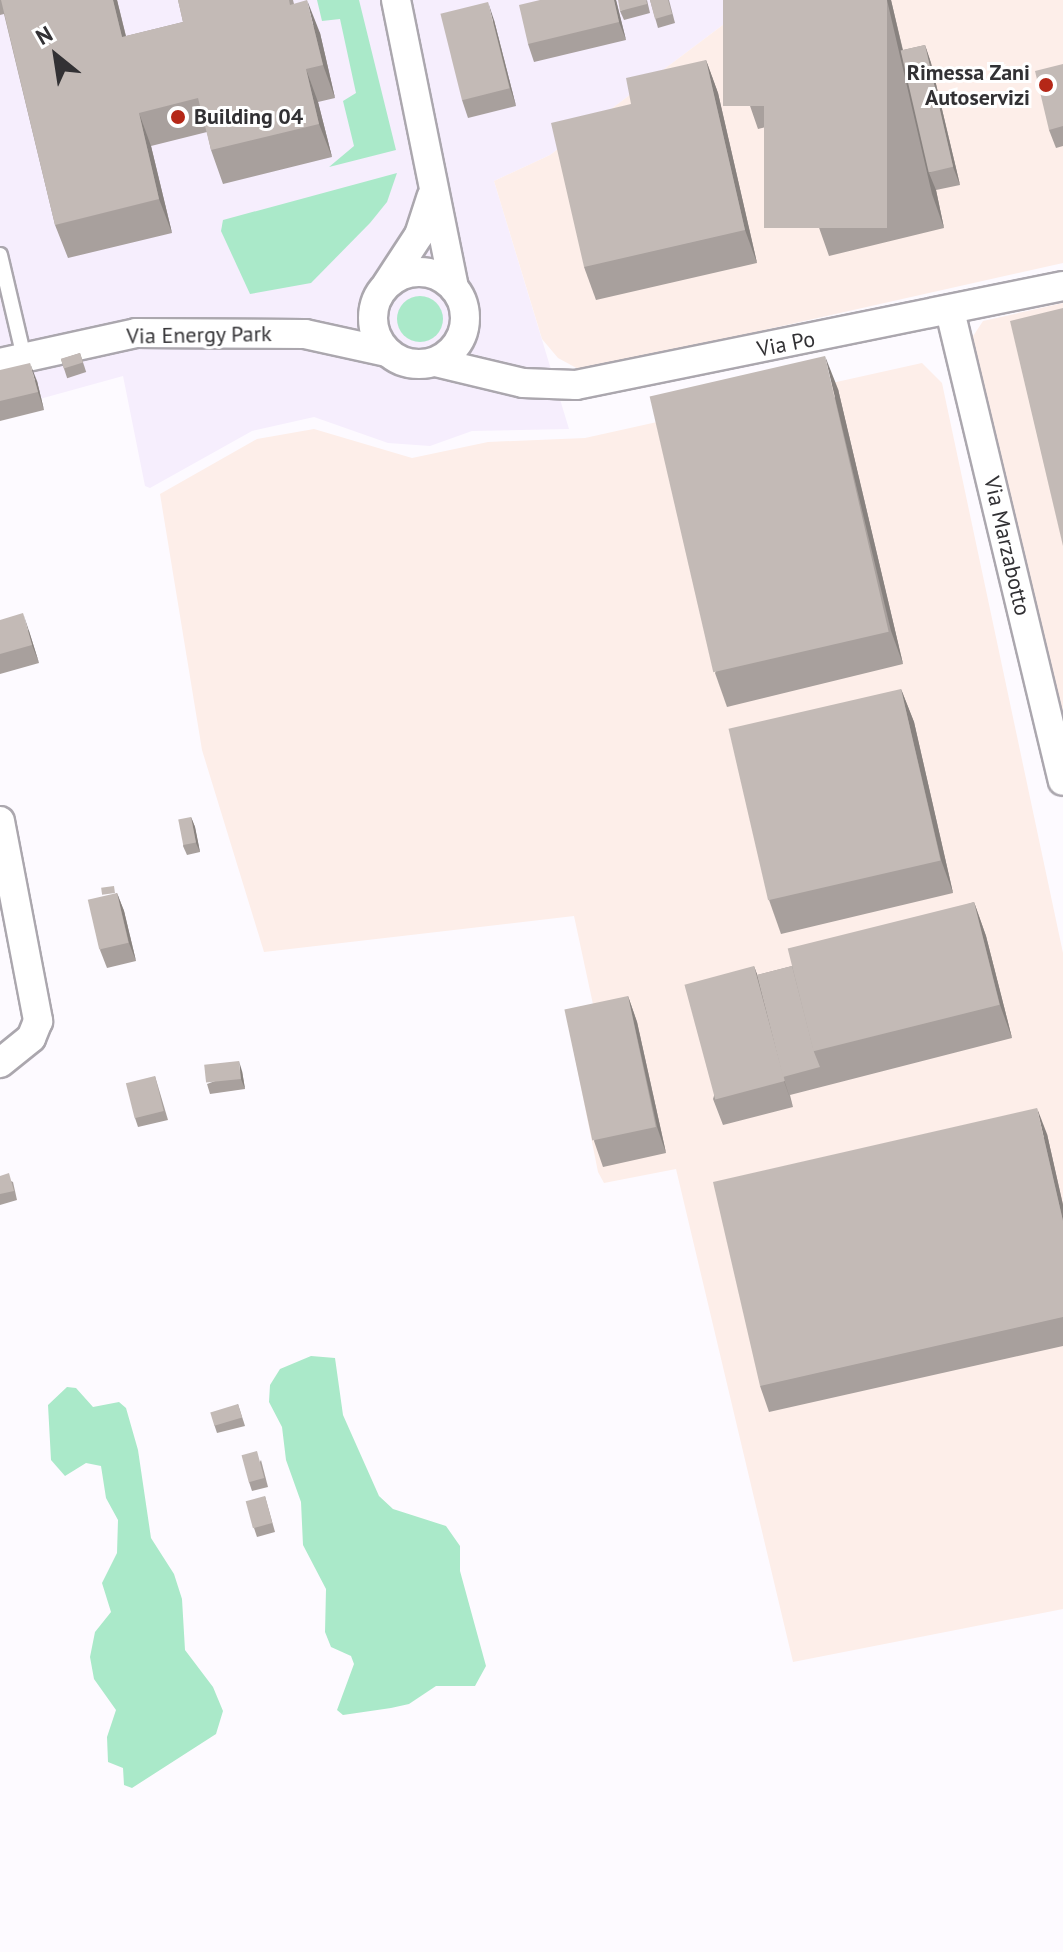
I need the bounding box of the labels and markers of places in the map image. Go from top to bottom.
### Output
place label: Rimessa Zani Autoservizi [906,59,1030,110]
marker: Rimessa Zani Autoservizi [1037,76,1055,94]
place label: Building 04 [194,104,303,130]
marker: Building 04 [169,108,187,126]

